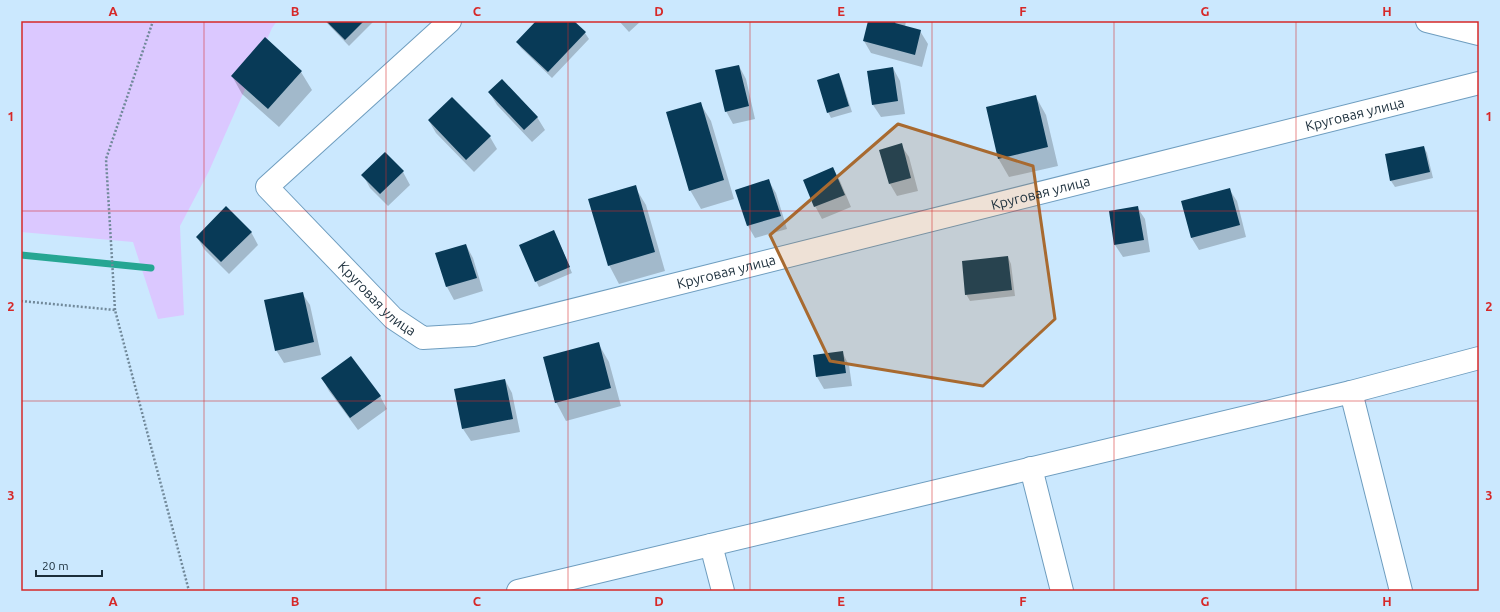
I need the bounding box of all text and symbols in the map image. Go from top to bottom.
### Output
text: A [108,4,118,18]
text: B [291,4,300,18]
text: C [473,4,482,18]
text: D [654,4,664,18]
text: E [837,4,845,18]
text: F [1019,4,1027,18]
text: G [1201,4,1210,18]
text: H [1382,4,1392,18]
street label: Круговая улица [1304,94,1406,134]
text: 1 [7,109,15,123]
text: 1 [1485,109,1493,123]
street label: Круговая улица [989,173,1092,213]
street label: Круговая улица [675,251,777,292]
street label: Круговая улица [335,258,419,339]
text: 2 [7,299,15,313]
text: 2 [1485,299,1493,313]
text: 3 [7,488,15,502]
text: 3 [1485,488,1493,502]
scale bar [36,552,102,578]
text: 20 m [42,559,69,572]
text: A [108,594,118,608]
text: B [291,594,300,608]
text: C [473,594,482,608]
text: D [654,594,664,608]
text: E [837,594,845,608]
text: F [1019,594,1027,608]
text: G [1201,594,1210,608]
text: H [1382,594,1392,608]

